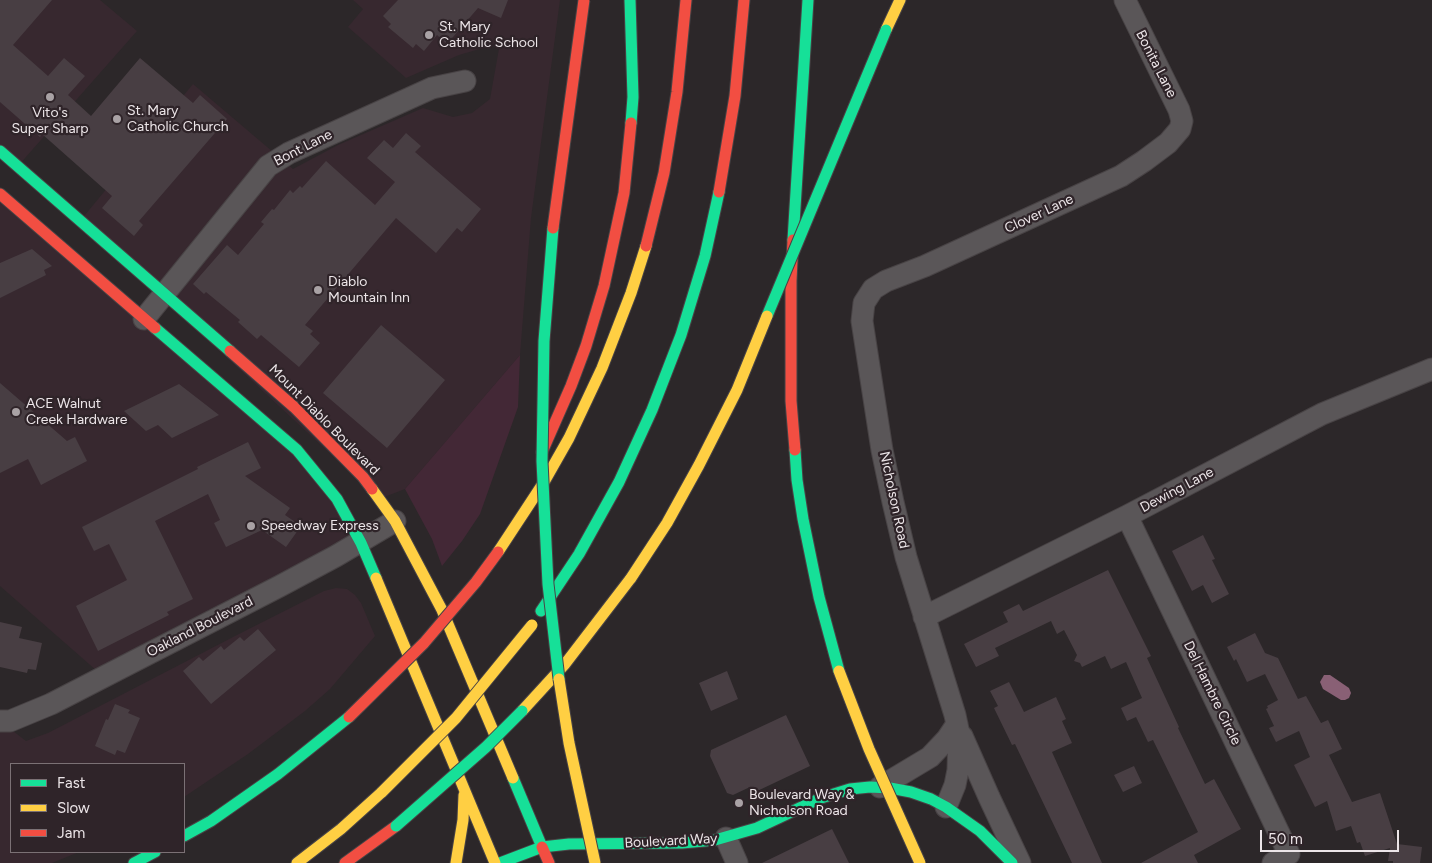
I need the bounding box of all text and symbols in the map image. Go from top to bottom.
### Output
place label: St. Mary Catholic School [439,19,538,52]
street label: Bonita Lane [1132,27,1180,101]
marker: St. Mary Catholic School [423,29,435,41]
marker: Vito's Super Sharp [44,91,56,103]
place label: St. Mary Catholic Church [127,103,229,136]
place label: Vito's Super Sharp [11,105,89,138]
marker: St. Mary Catholic Church [111,113,123,125]
street label: Bont Lane [271,126,335,170]
street label: Clover Lane [1002,191,1076,237]
place label: Diablo Mountain Inn [328,274,410,306]
marker: Diablo Mountain Inn [312,284,324,296]
street label: Mount Diablo Boulevard [265,361,383,479]
place label: ACE Walnut Creek Hardware [26,396,127,428]
marker: ACE Walnut Creek Hardware [10,406,22,418]
street label: Nicholson Road [876,450,912,550]
street label: Dewing Lane [1137,464,1217,516]
place label: Speedway Express [261,518,379,534]
marker: Speedway Express [245,520,257,532]
street label: Oakland Boulevard [144,593,256,661]
street label: Del Hambre Circle [1180,638,1244,748]
legend [10,763,185,853]
text: Fast [57,774,85,792]
place label: Boulevard Way & Nicholson Road [749,787,854,820]
marker: Boulevard Way & Nicholson Road [733,797,745,809]
text: Slow [57,799,90,817]
scale bar [1262,820,1401,852]
text: Jam [57,824,85,842]
street label: Boulevard Way [624,830,718,852]
text: 50 m [1268,830,1303,848]

